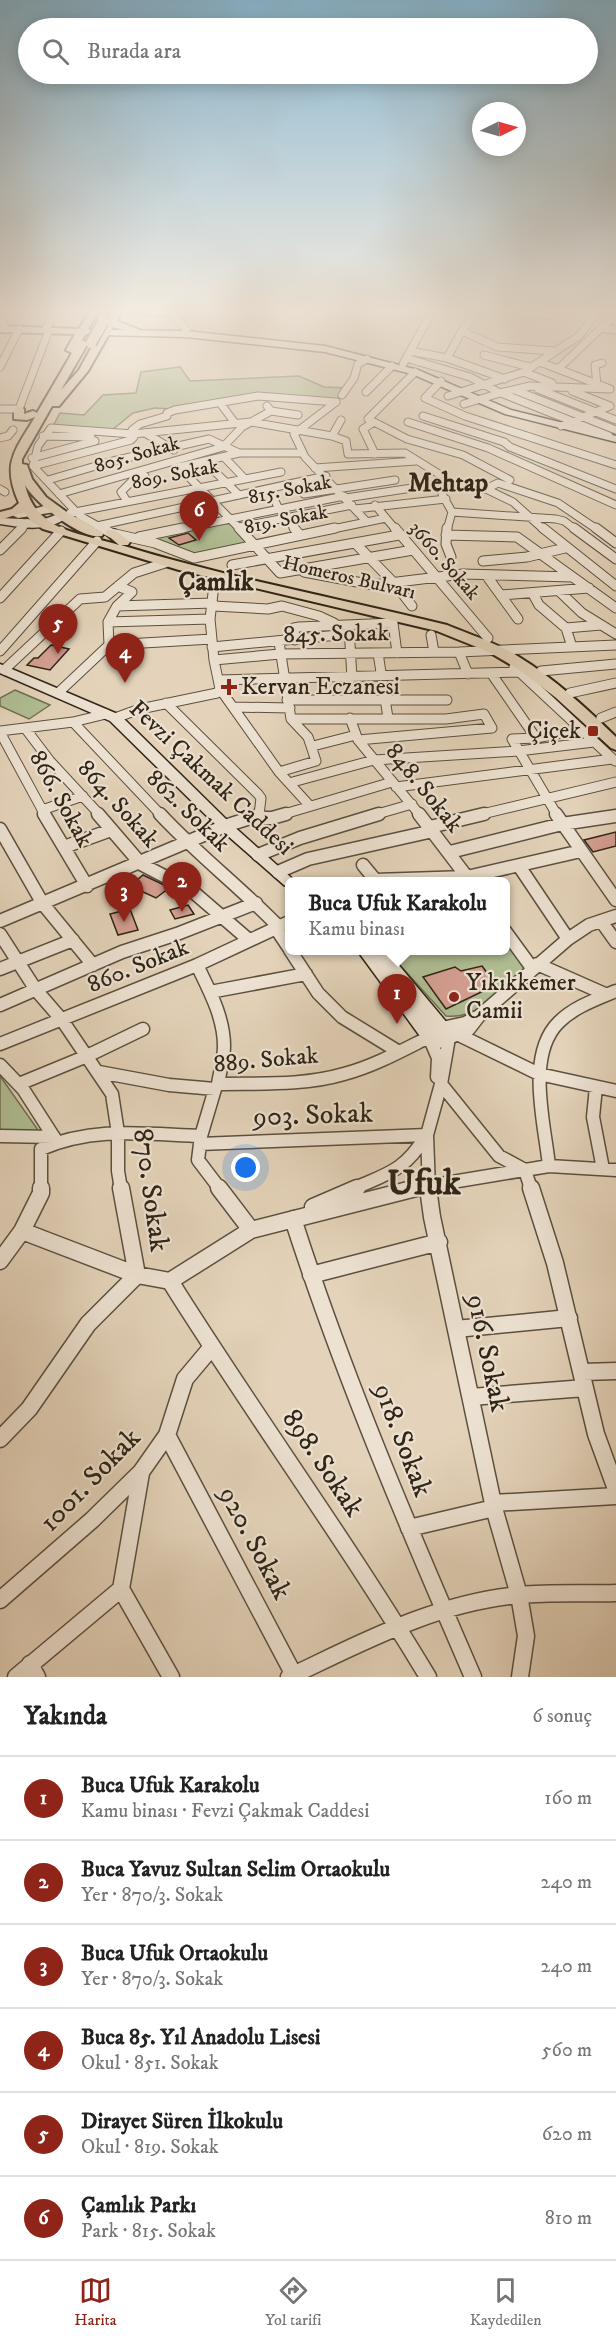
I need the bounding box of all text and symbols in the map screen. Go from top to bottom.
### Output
search box [18,18,598,84]
icon: search [39,35,72,68]
text: Burada ara [87,38,181,65]
north arrow [472,102,526,156]
street label: 805. Sokak [91,431,183,479]
street label: 809. Sokak [129,454,221,496]
district label: Mehtap [408,467,488,500]
street label: 815. Sokak [246,470,334,510]
pin: 6 [180,492,218,541]
street label: 819. Sokak [242,500,330,540]
street label: 3660. Sokak [403,516,485,606]
street label: Homeros Bulvarı [280,551,418,605]
district label: Çamlık [178,566,255,599]
pin: 5 [38,604,78,654]
street label: 845. Sokak [283,618,389,650]
pin: 4 [106,634,144,683]
place label: Kervan Eczanesi [241,672,400,702]
marker: Kervan Eczanesi [222,680,236,694]
street label: Fevzi Çakmak Caddesi [123,694,299,862]
place label: Çiçek [527,716,581,746]
marker: Çiçek [586,724,600,738]
street label: 848. Sokak [379,737,469,839]
street label: 866. Sokak [22,745,100,853]
street label: 864. Sokak [71,754,165,854]
street label: 862. Sokak [140,764,236,859]
pin: 2 [162,862,201,912]
pin: 3 [104,872,144,922]
popup [285,877,510,955]
text: Buca Ufuk Karakolu [308,890,487,917]
text: Kamu binası [308,917,405,942]
street label: 860. Sokak [83,932,193,1000]
place label: Yıkıkkemer Camii [466,968,576,1026]
pin: 1 [378,974,416,1024]
marker: Yıkıkkemer Camii [447,990,461,1004]
street label: 889. Sokak [212,1040,320,1080]
street label: 903. Sokak [250,1095,374,1135]
street label: 870. Sokak [125,1126,177,1254]
your location [231,1153,260,1182]
district label: Ufuk [387,1161,462,1206]
street label: 916. Sokak [458,1289,518,1415]
street label: 918. Sokak [365,1376,441,1502]
street label: 898. Sokak [274,1402,372,1524]
street label: 1001. Sokak [32,1421,148,1539]
street label: 920. Sokak [210,1479,299,1606]
text: Yakında [24,1700,107,1733]
text: 6 sonuç [532,1704,592,1729]
text: Buca Ufuk Karakolu [81,1772,260,1799]
text: 1 [40,1786,47,1811]
text: 160 m [544,1786,592,1811]
text: Kamu binası · Fevzi Çakmak Caddesi [81,1799,369,1824]
text: Buca Yavuz Sultan Selim Ortaokulu [81,1856,390,1883]
text: 2 [39,1870,48,1895]
text: 240 m [541,1870,592,1895]
text: Yer · 870/3. Sokak [81,1883,223,1908]
text: Buca Ufuk Ortaokulu [81,1940,268,1967]
text: 3 [40,1954,47,1979]
text: 240 m [541,1954,592,1979]
text: Yer · 870/3. Sokak [81,1967,223,1992]
text: Buca 85. Yıl Anadolu Lisesi [81,2024,320,2051]
text: 4 [38,2038,49,2063]
text: 560 m [542,2038,592,2063]
text: Okul · 851. Sokak [81,2051,219,2076]
text: Dirayet Süren İlkokulu [81,2108,283,2135]
text: 5 [39,2122,48,2147]
text: 620 m [542,2122,592,2147]
text: Okul · 819. Sokak [81,2135,219,2160]
text: Çamlık Parkı [81,2192,196,2219]
text: 6 [38,2206,49,2231]
text: 810 m [545,2206,592,2231]
text: Park · 815. Sokak [81,2219,216,2244]
tab: Harita [74,2274,117,2330]
tab: Yol tarifi [265,2274,321,2330]
tab: Kaydedilen [470,2274,542,2330]

